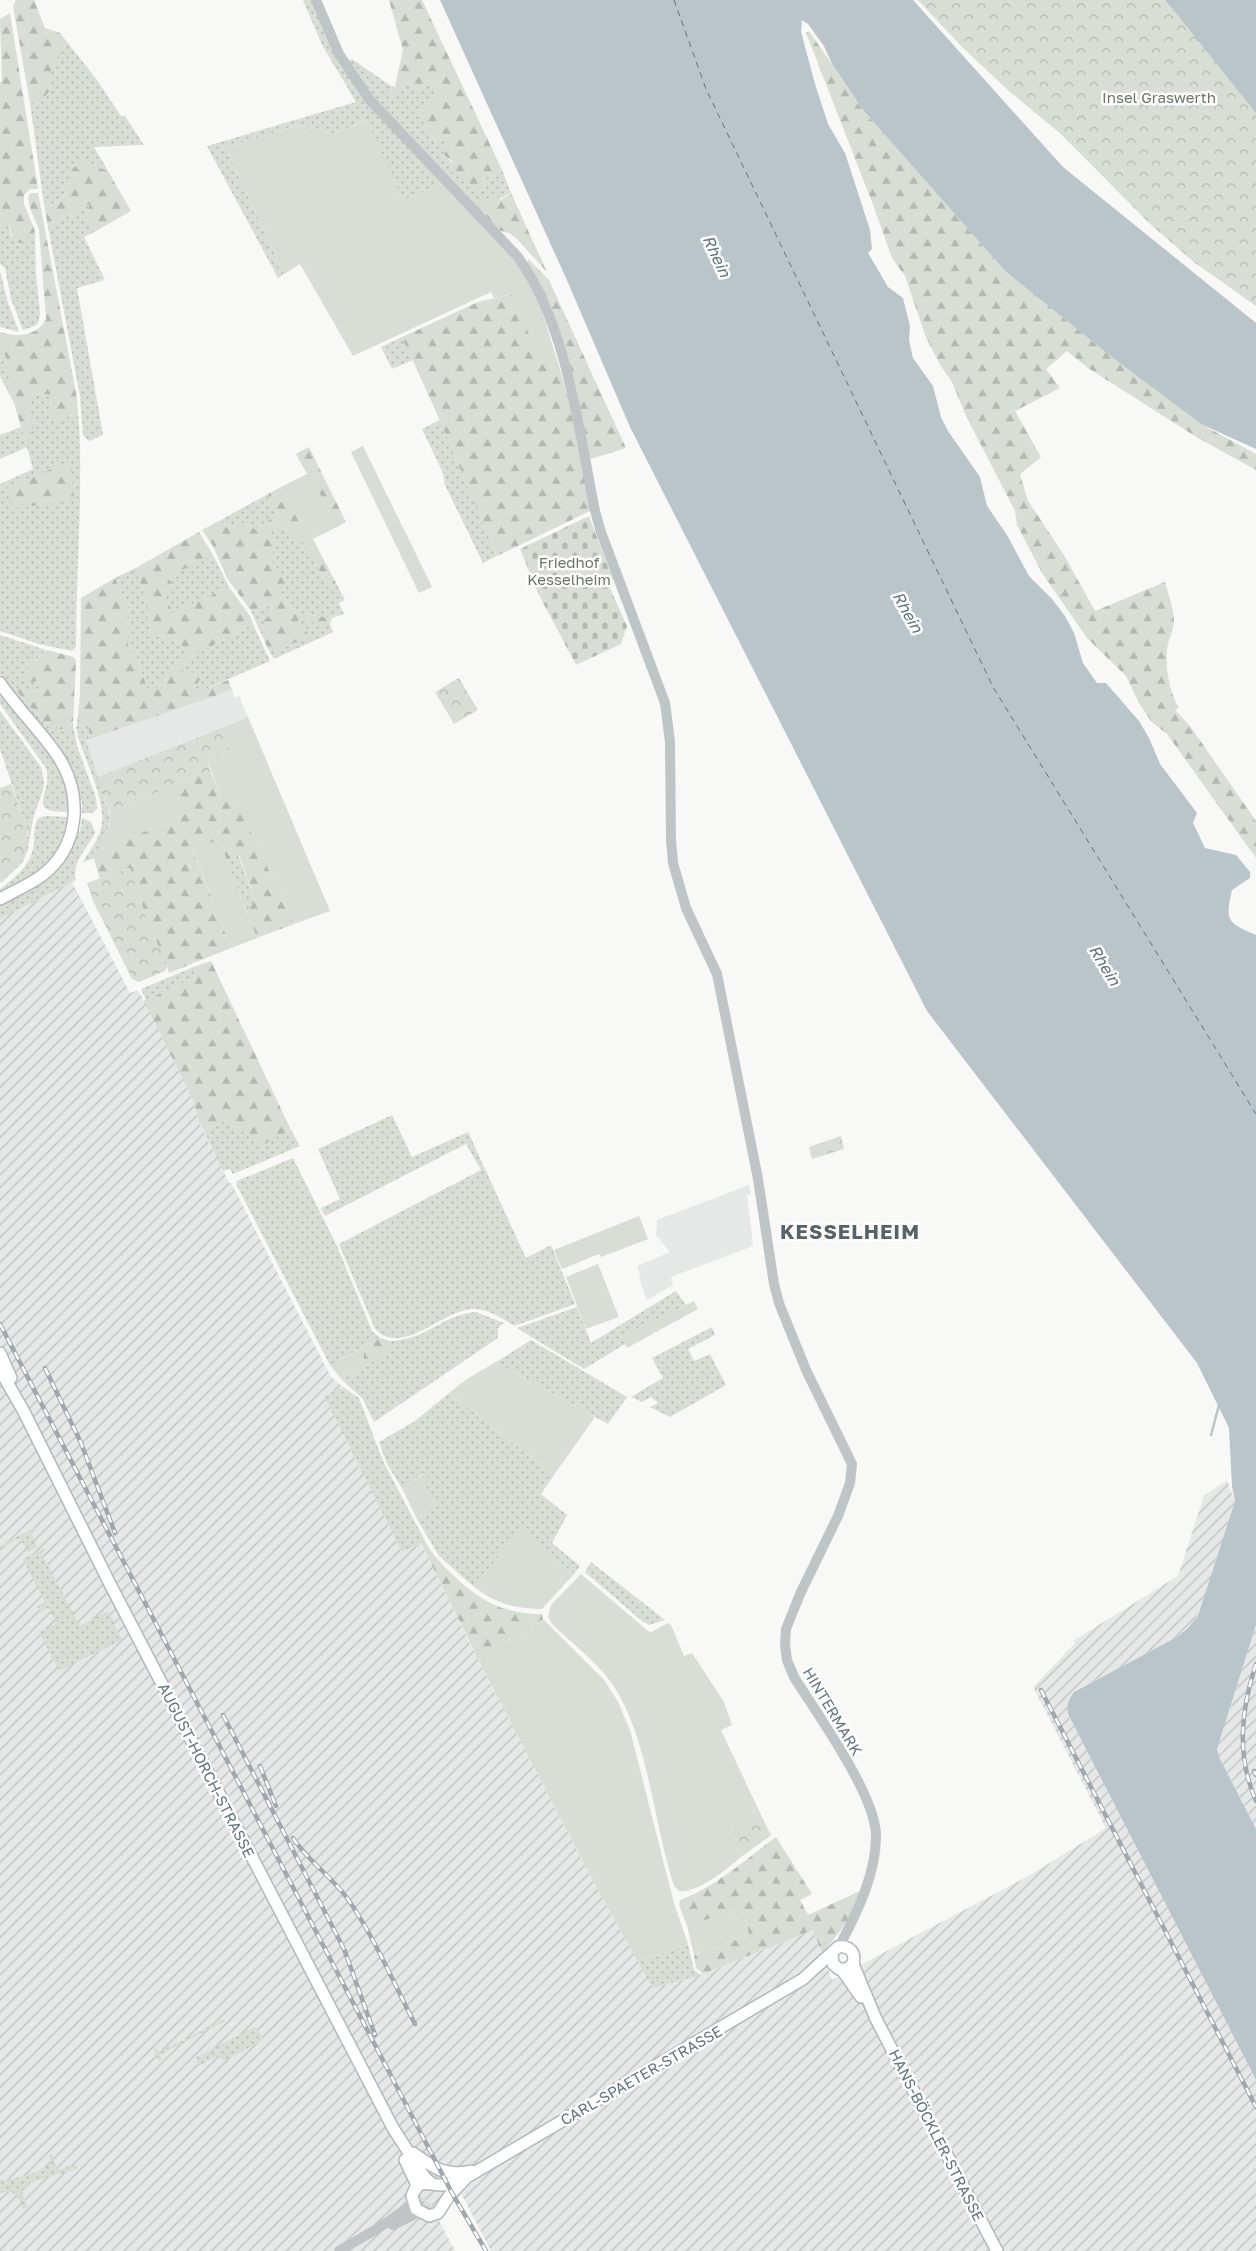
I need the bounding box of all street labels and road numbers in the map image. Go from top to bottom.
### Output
street label: HINTERMARK [800,1664,866,1758]
street label: AUGUST-HORCH-STRASSE [155,1680,259,1860]
street label: CARL-SPAETER-STRASSE [557,2021,725,2129]
street label: HANS-BÖCKLER-STRASSE [886,2046,988,2224]

